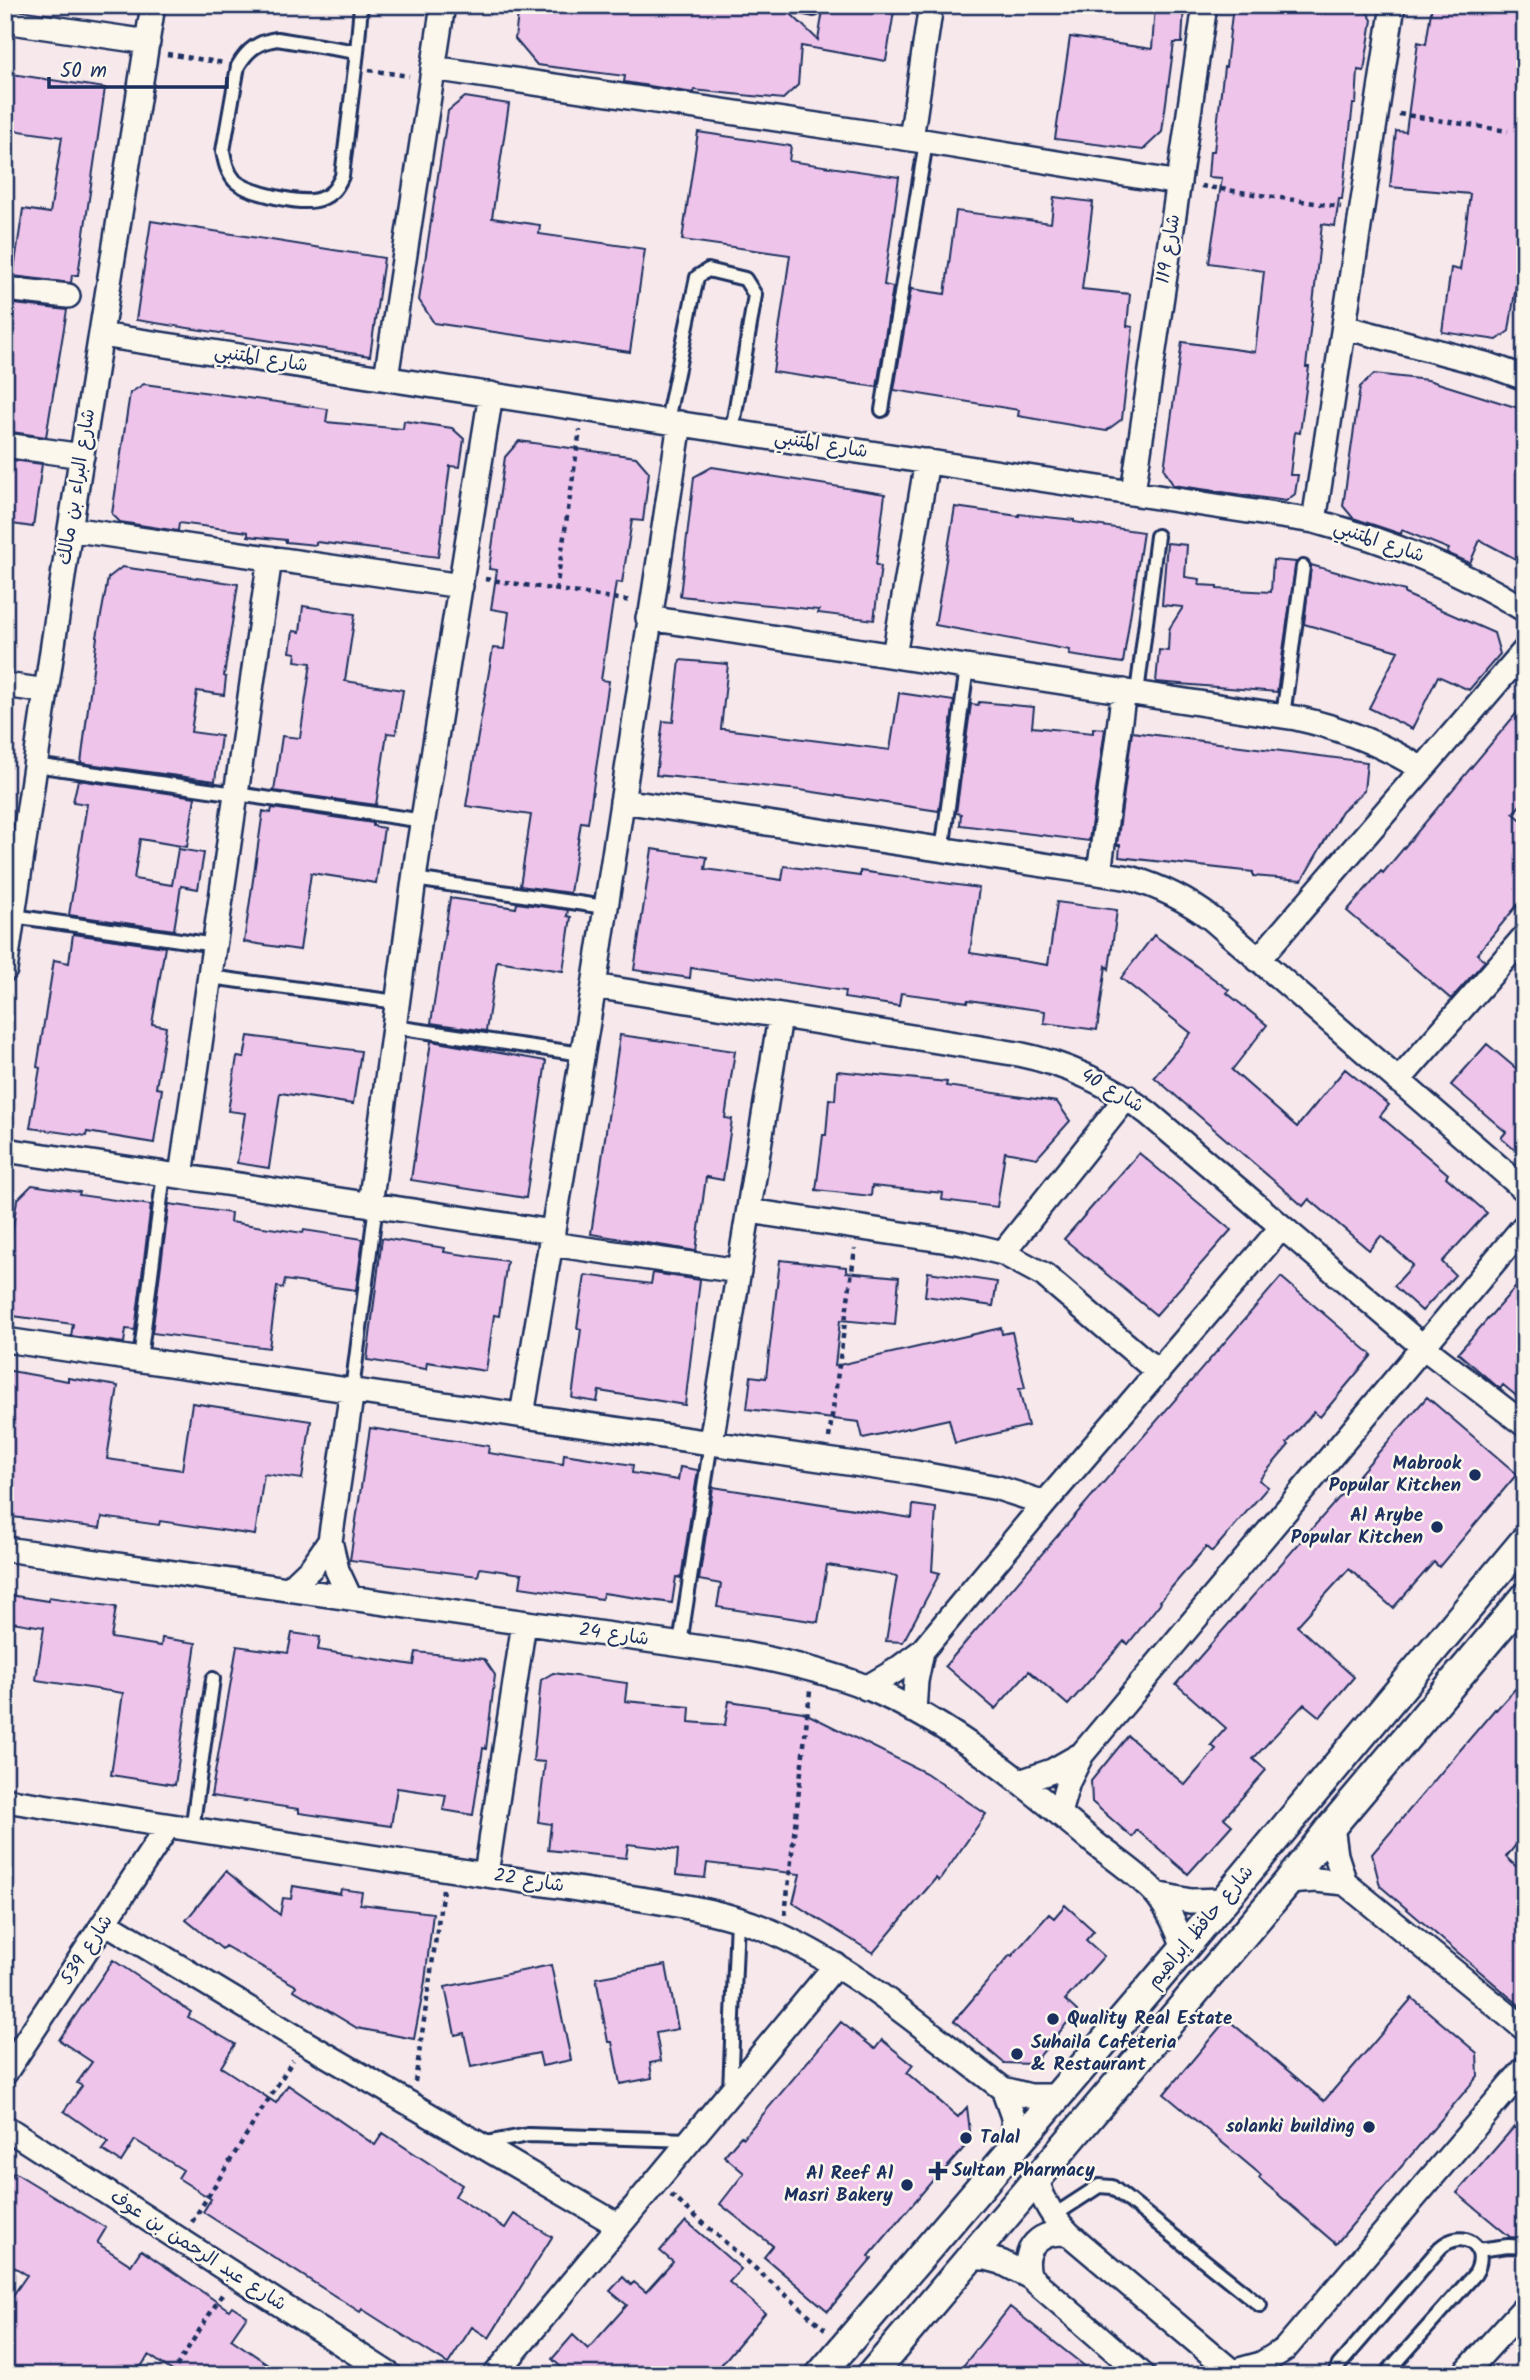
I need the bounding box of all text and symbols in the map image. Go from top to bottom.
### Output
scale bar [49,46,228,90]
text: 50 m [60,55,107,88]
street label: شارع 119 [1149,212,1189,286]
street label: شارع المتنبي [212,337,310,381]
street label: شارع البراء بن مالك [50,407,104,567]
street label: شارع المتنبي [772,423,870,467]
street label: شارع المتنبي [1330,512,1428,572]
street label: شارع 40 [1075,1061,1149,1121]
place label: Mabrook Popular Kitchen [1329,1449,1462,1501]
marker: Mabrook Popular Kitchen [1467,1467,1483,1483]
place label: Al Arybe Popular Kitchen [1291,1501,1423,1553]
marker: Al Arybe Popular Kitchen [1429,1519,1445,1535]
street label: شارع 24 [577,1615,651,1655]
street label: شارع حافظ إبراهيم [1140,1859,1262,1995]
street label: شارع 22 [492,1861,566,1901]
street label: شارع 539 [53,1909,121,1991]
place label: Quality Real Estate [1067,2004,1232,2034]
marker: Quality Real Estate [1045,2011,1061,2027]
place label: Suhaila Cafeteria & Restaurant [1031,2028,1177,2080]
marker: Suhaila Cafeteria & Restaurant [1009,2046,1025,2062]
place label: solanki building [1226,2112,1355,2142]
marker: solanki building [1361,2119,1377,2135]
place label: Talal [980,2123,1021,2153]
marker: Talal [958,2130,974,2146]
place label: Sultan Pharmacy [952,2156,1095,2186]
place label: Al Reef Al Masri Bakery [784,2159,894,2211]
marker: Sultan Pharmacy [930,2163,946,2179]
marker: Al Reef Al Masri Bakery [899,2177,915,2193]
street label: شارع عبد الرحمن بن عوف [104,2183,292,2319]

